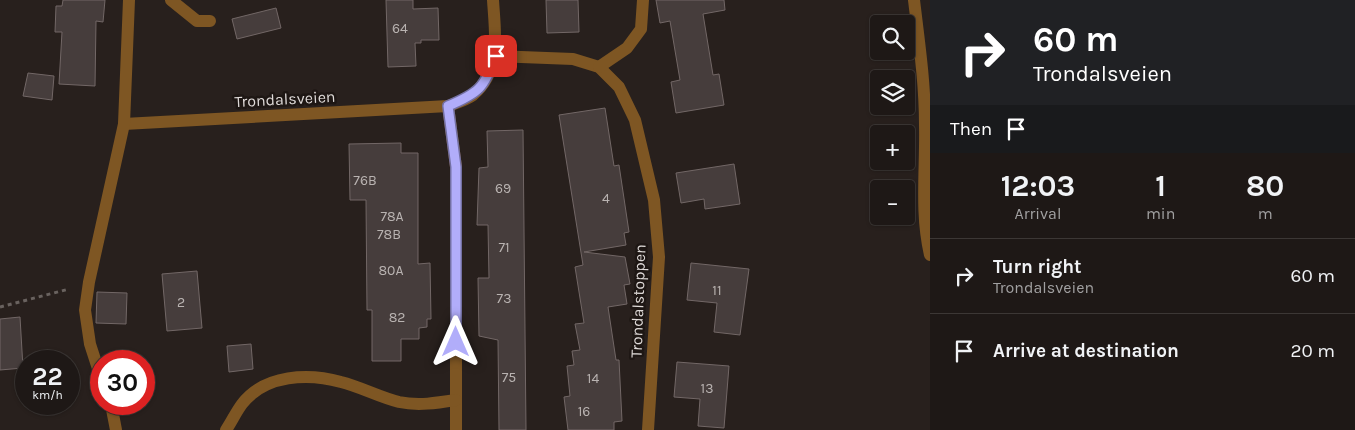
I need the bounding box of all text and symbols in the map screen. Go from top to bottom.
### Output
map controls [870,15,915,225]
button: search [870,15,915,60]
text: 60 m [1033,19,1118,60]
house number: 64 [392,20,408,37]
icon: right [950,20,1015,85]
pin [475,35,517,77]
icon: arrive [482,42,510,70]
text: Trondalsveien [1033,61,1172,87]
button: layers [870,70,915,115]
street label: Trondalsveien [234,87,336,111]
icon: arrive [1002,115,1030,143]
text: Then [950,118,992,140]
button: + [870,125,915,170]
text: 12:03 [1001,168,1075,204]
text: 1 [1155,168,1166,204]
text: 80 [1246,168,1284,204]
house number: 76B [353,172,377,189]
house number: 69 [495,180,511,197]
button: − [870,180,915,225]
house number: 4 [602,190,610,207]
text: Arrival [1015,204,1061,223]
text: min [1146,204,1175,223]
text: m [1258,204,1273,223]
house number: 78A [380,208,404,225]
house number: 78B [377,226,401,243]
house number: 71 [498,239,510,256]
street label: Trondalstoppen [627,244,649,358]
text: Turn right [993,256,1082,278]
house number: 80A [379,262,403,279]
icon: right [950,262,978,290]
text: 60 m [1291,265,1335,287]
text: Trondalsveien [993,278,1094,297]
house number: 11 [712,282,722,299]
house number: 73 [497,290,511,307]
house number: 2 [177,294,185,311]
house number: 82 [389,309,405,326]
position arrow [429,315,481,367]
icon: arrive [950,337,978,365]
text: Arrive at destination [993,340,1179,362]
text: 20 m [1290,340,1335,362]
speed limit sign: 30 [90,350,155,415]
text: 22 [32,362,63,391]
house number: 75 [502,369,516,386]
house number: 14 [587,370,599,387]
house number: 13 [701,380,713,397]
text: km/h [32,388,63,402]
house number: 16 [578,403,590,420]

